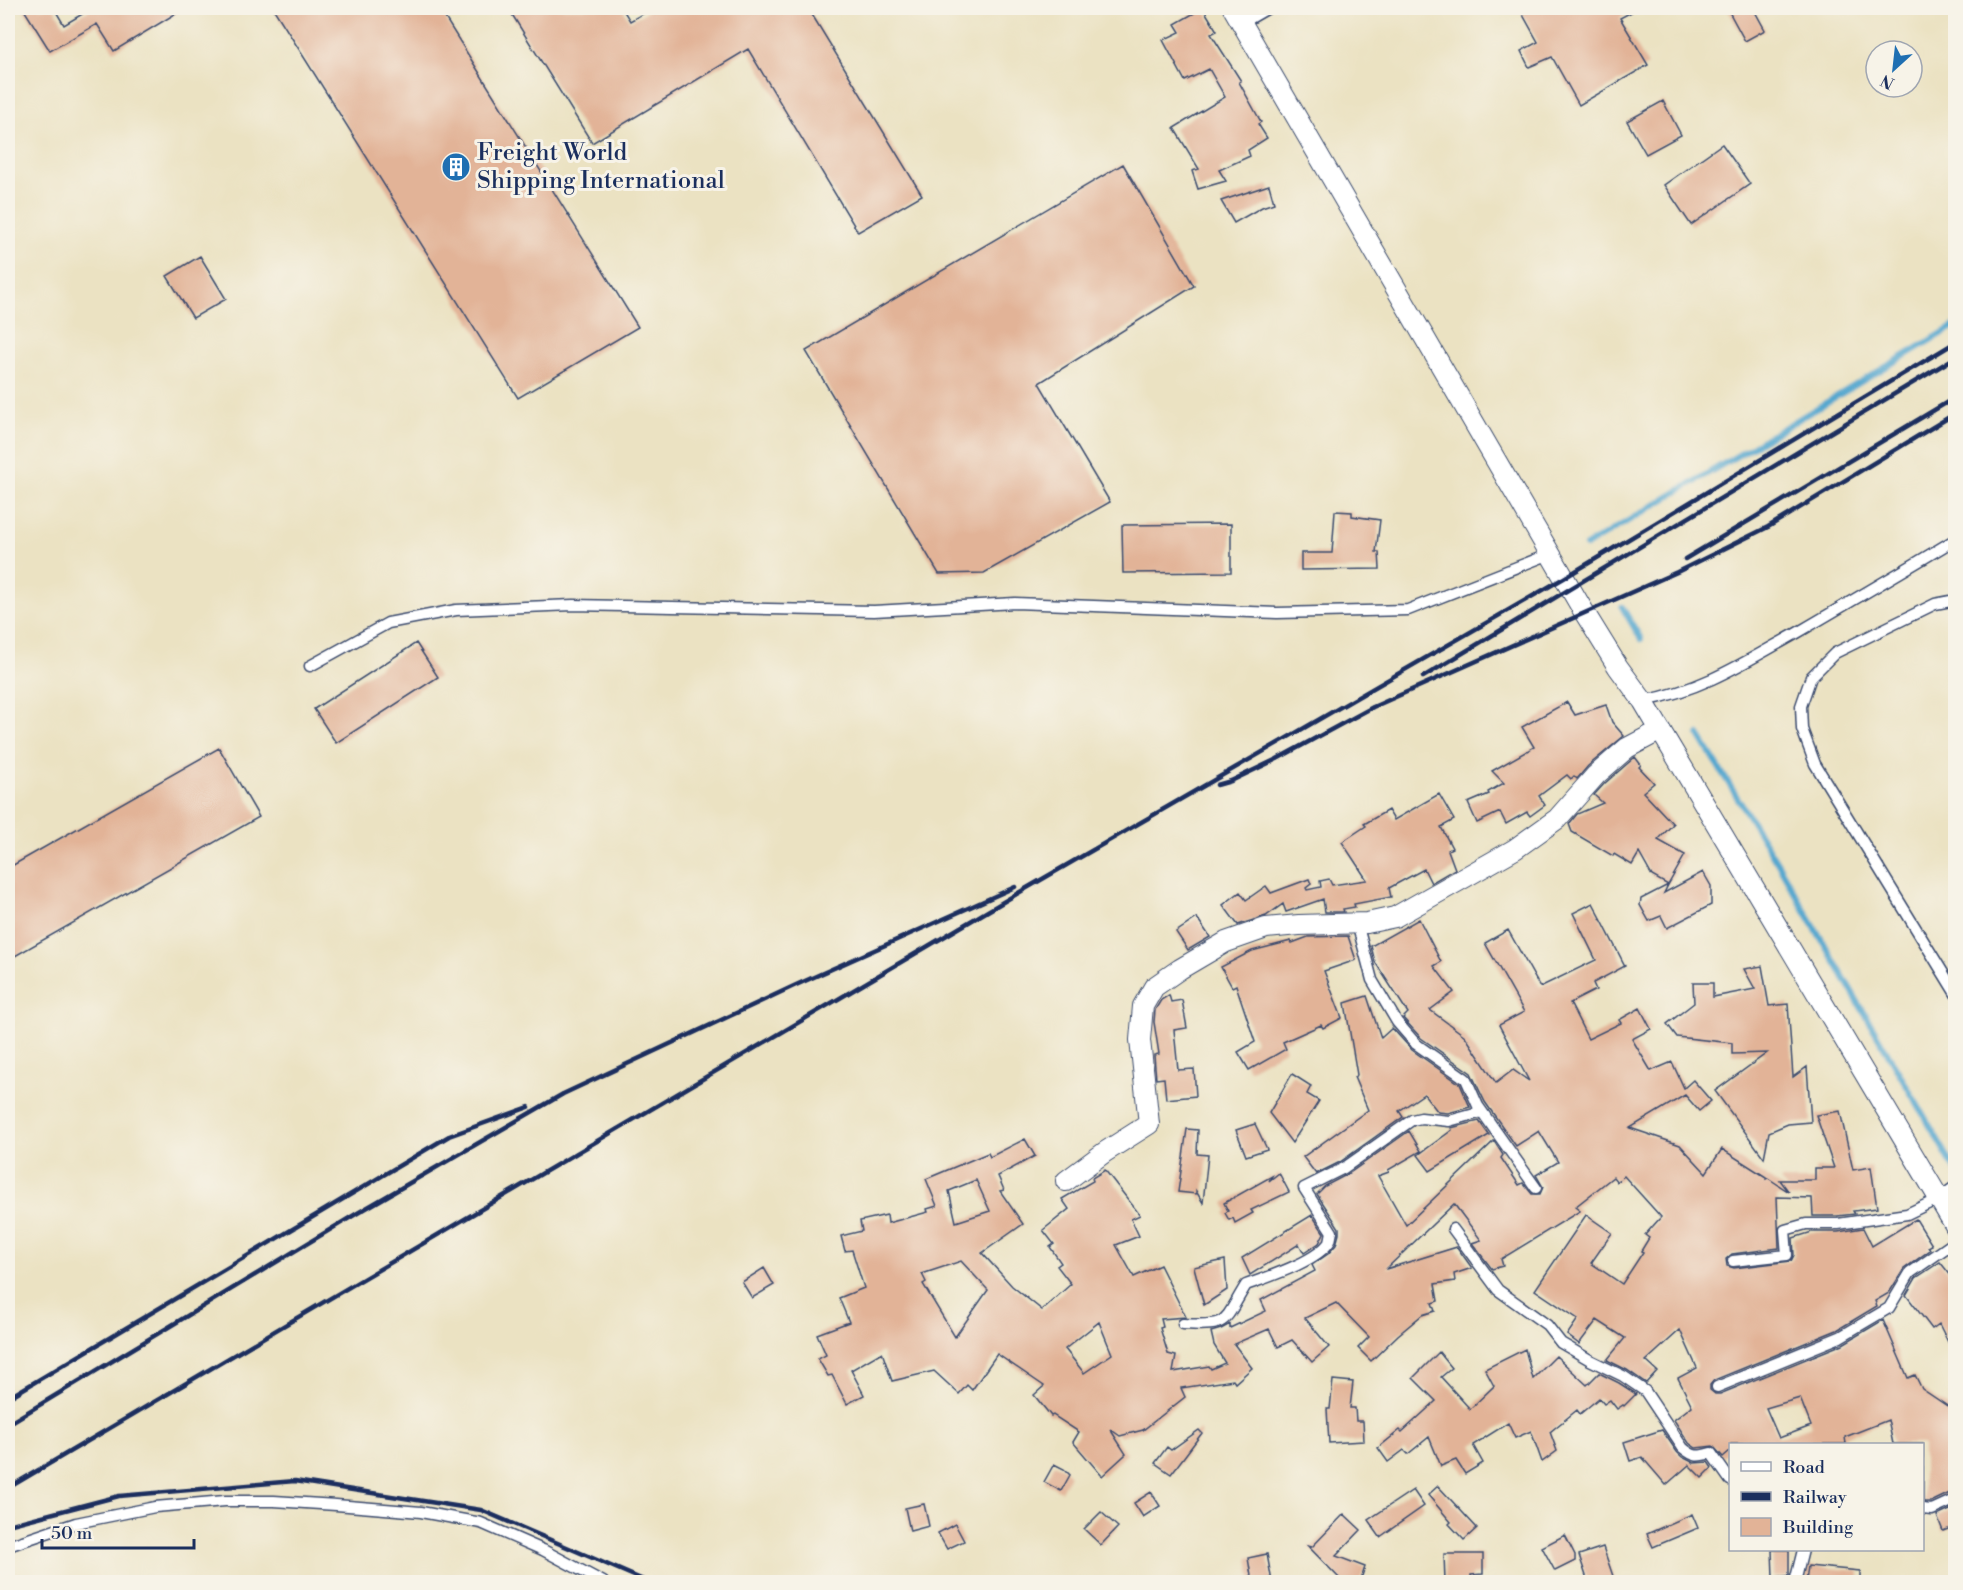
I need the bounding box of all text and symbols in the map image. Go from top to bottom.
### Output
north arrow [1864,39,1924,99]
text: N [1877,70,1898,93]
place label: Freight World Shipping International [477,138,725,196]
building icon: Freight World Shipping International [440,151,472,183]
legend [1729,1443,1924,1551]
text: Road [1783,1456,1826,1479]
text: Railway [1783,1486,1847,1509]
scale bar [42,1512,194,1550]
text: Building [1782,1516,1854,1539]
text: 50 m [51,1522,93,1545]

